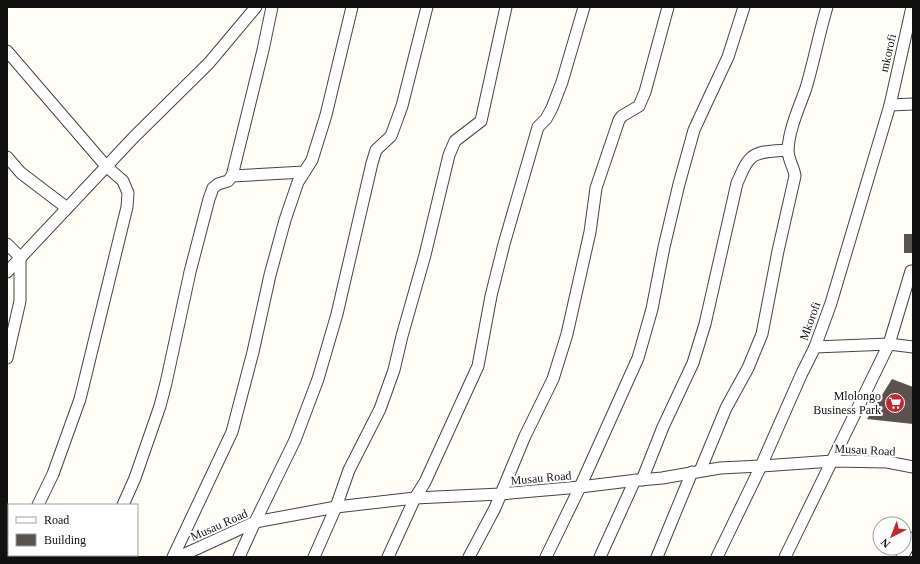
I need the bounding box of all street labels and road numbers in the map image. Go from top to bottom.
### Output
street label: mkorofi [877,32,899,73]
street label: Mkorofi [797,299,824,342]
street label: Musau Road [834,441,896,459]
street label: Musau Road [510,468,572,488]
street label: Musau Road [188,506,250,544]

